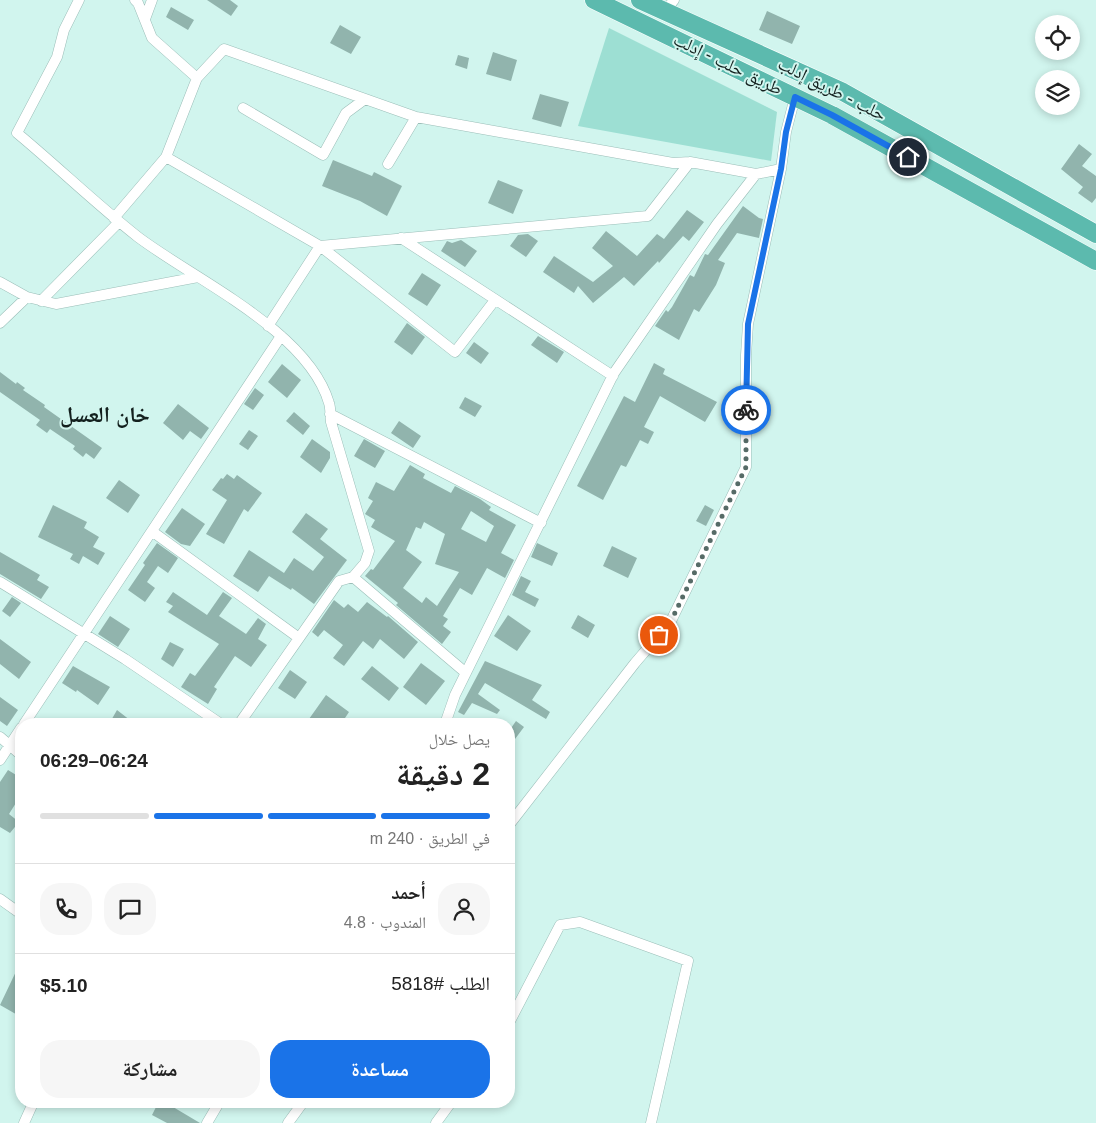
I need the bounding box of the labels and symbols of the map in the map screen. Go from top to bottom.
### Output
street label: طريق حلب - إدلب [669,29,786,101]
street label: حلب - طريق إدلب [774,53,889,127]
pin [887,136,929,178]
courier [721,385,771,435]
district label: خان العسل [60,402,150,428]
pin [638,614,680,656]

